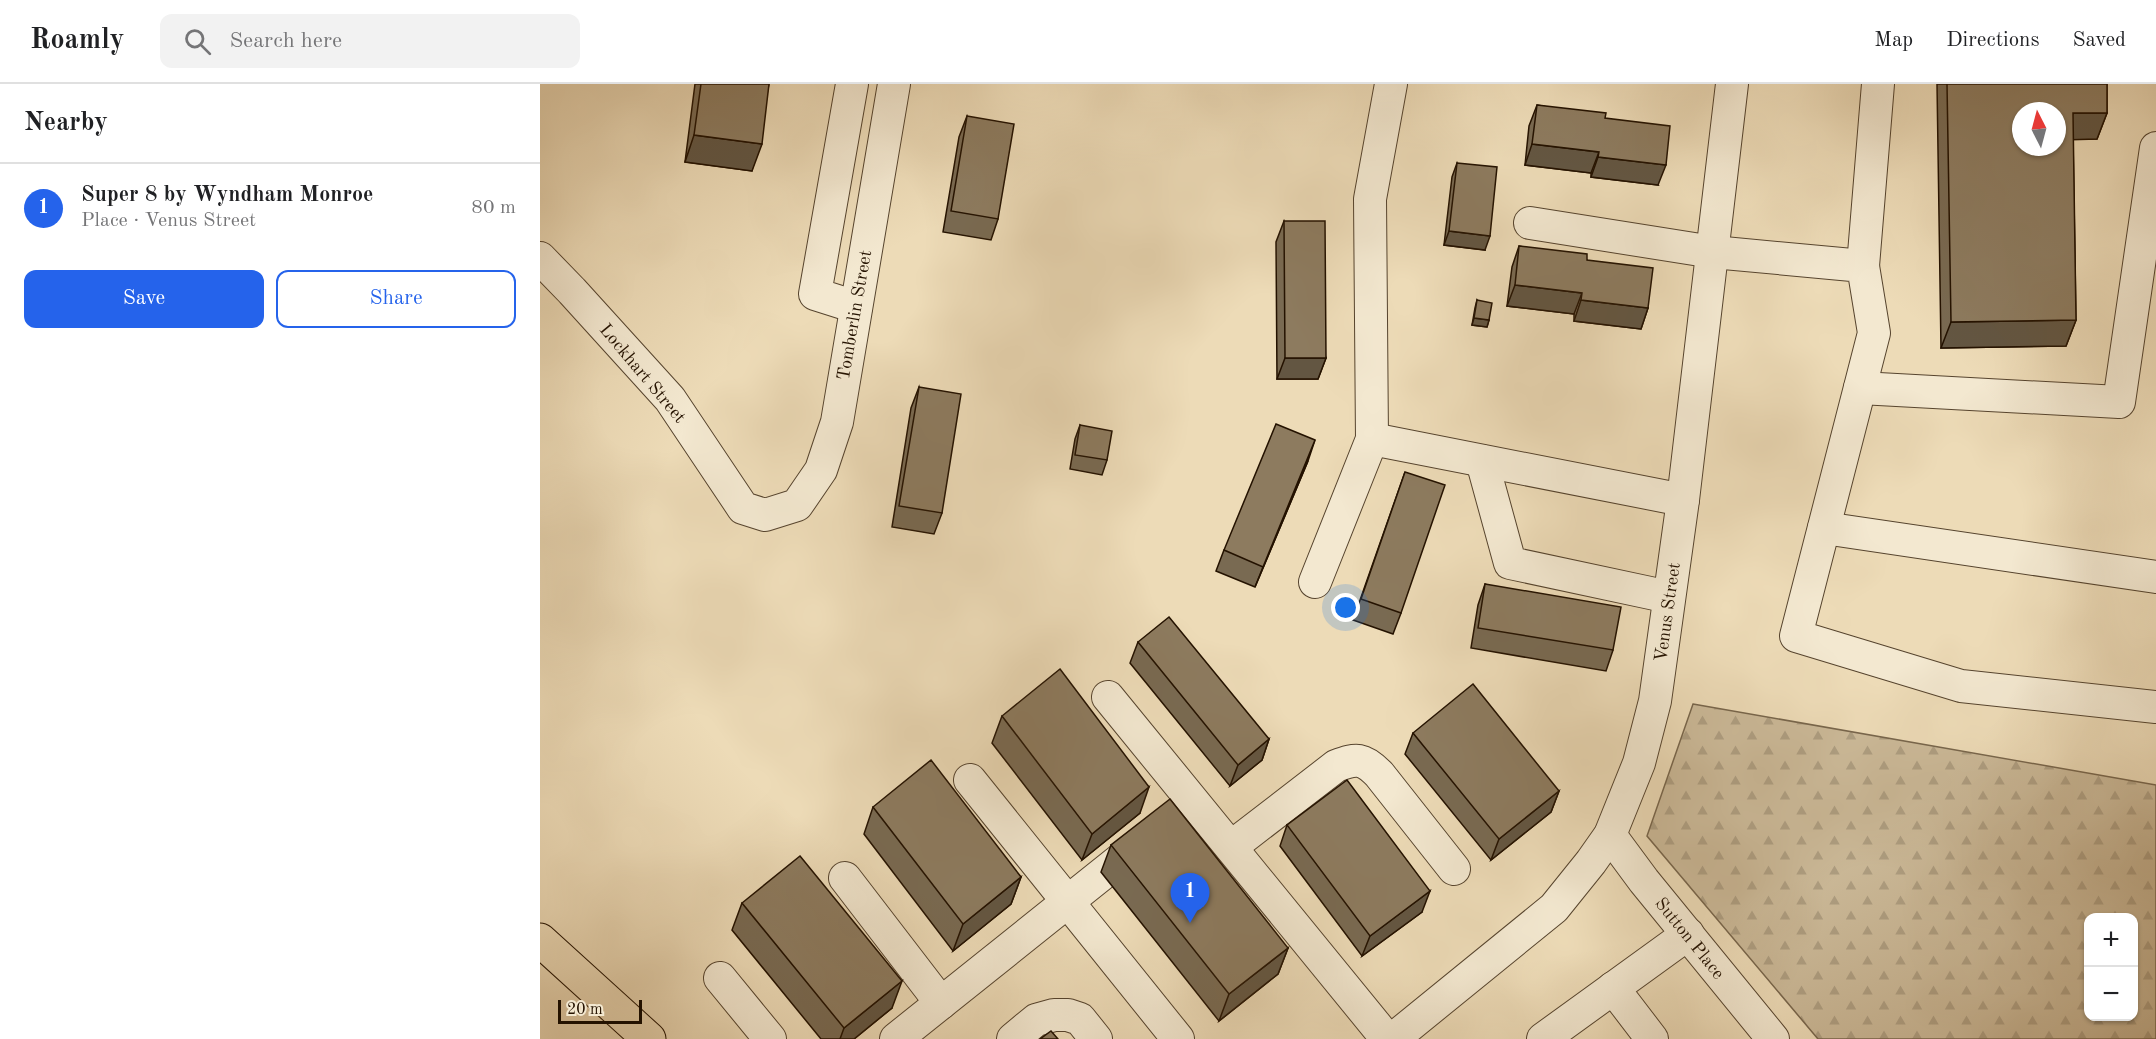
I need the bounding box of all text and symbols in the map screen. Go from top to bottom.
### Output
search box [160,14,580,68]
icon: search [181,25,214,58]
text: Roamly [30,27,124,55]
text: Search here [229,30,342,52]
text: Map [1874,30,1913,51]
text: Directions [1946,30,2040,51]
text: Saved [2073,30,2126,51]
north arrow [2012,102,2066,156]
text: Nearby [24,110,108,136]
text: Super 8 by Wyndham Monroe [81,184,373,206]
text: 1 [38,198,49,218]
text: 80 m [471,198,516,218]
text: Place · Venus Street [81,211,256,231]
street label: Tomberlin Street [835,249,875,382]
button: Save [24,270,264,328]
button: Share [276,270,516,328]
street label: Lockhart Street [596,321,689,427]
street label: Venus Street [1652,561,1684,663]
your location [1331,593,1360,622]
pin: 1 [1170,874,1210,923]
street label: Sutton Place [1651,894,1727,983]
map controls [2084,913,2138,1021]
button: + [2084,913,2138,967]
button: − [2084,967,2138,1021]
scale bar [558,997,642,1024]
text: 20 m [567,1002,603,1018]

